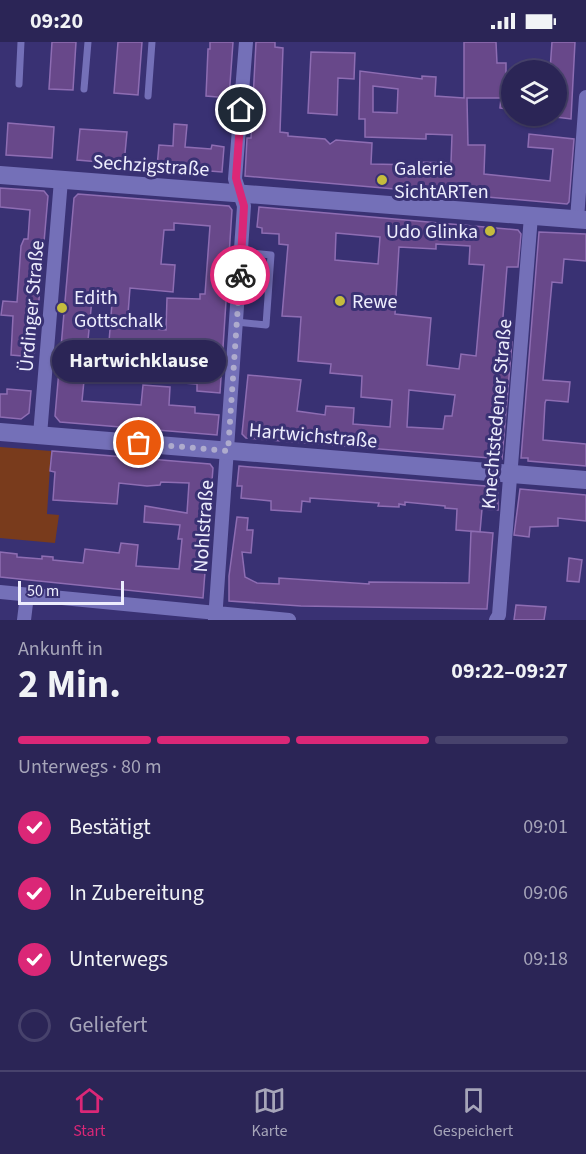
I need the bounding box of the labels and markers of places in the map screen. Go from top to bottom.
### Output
pin [215,84,266,135]
place label: Galerie SichtARTen [394,155,489,206]
marker: Galerie SichtARTen [375,173,389,187]
place label: Udo Glinka [386,218,478,246]
marker: Udo Glinka [483,224,497,238]
place label: Edith Gottschalk [74,284,163,335]
place label: Rewe [352,288,398,316]
marker: Rewe [333,294,347,308]
marker: Edith Gottschalk [55,301,69,315]
callout: Hartwichklause [52,341,226,383]
pin [113,417,164,468]

